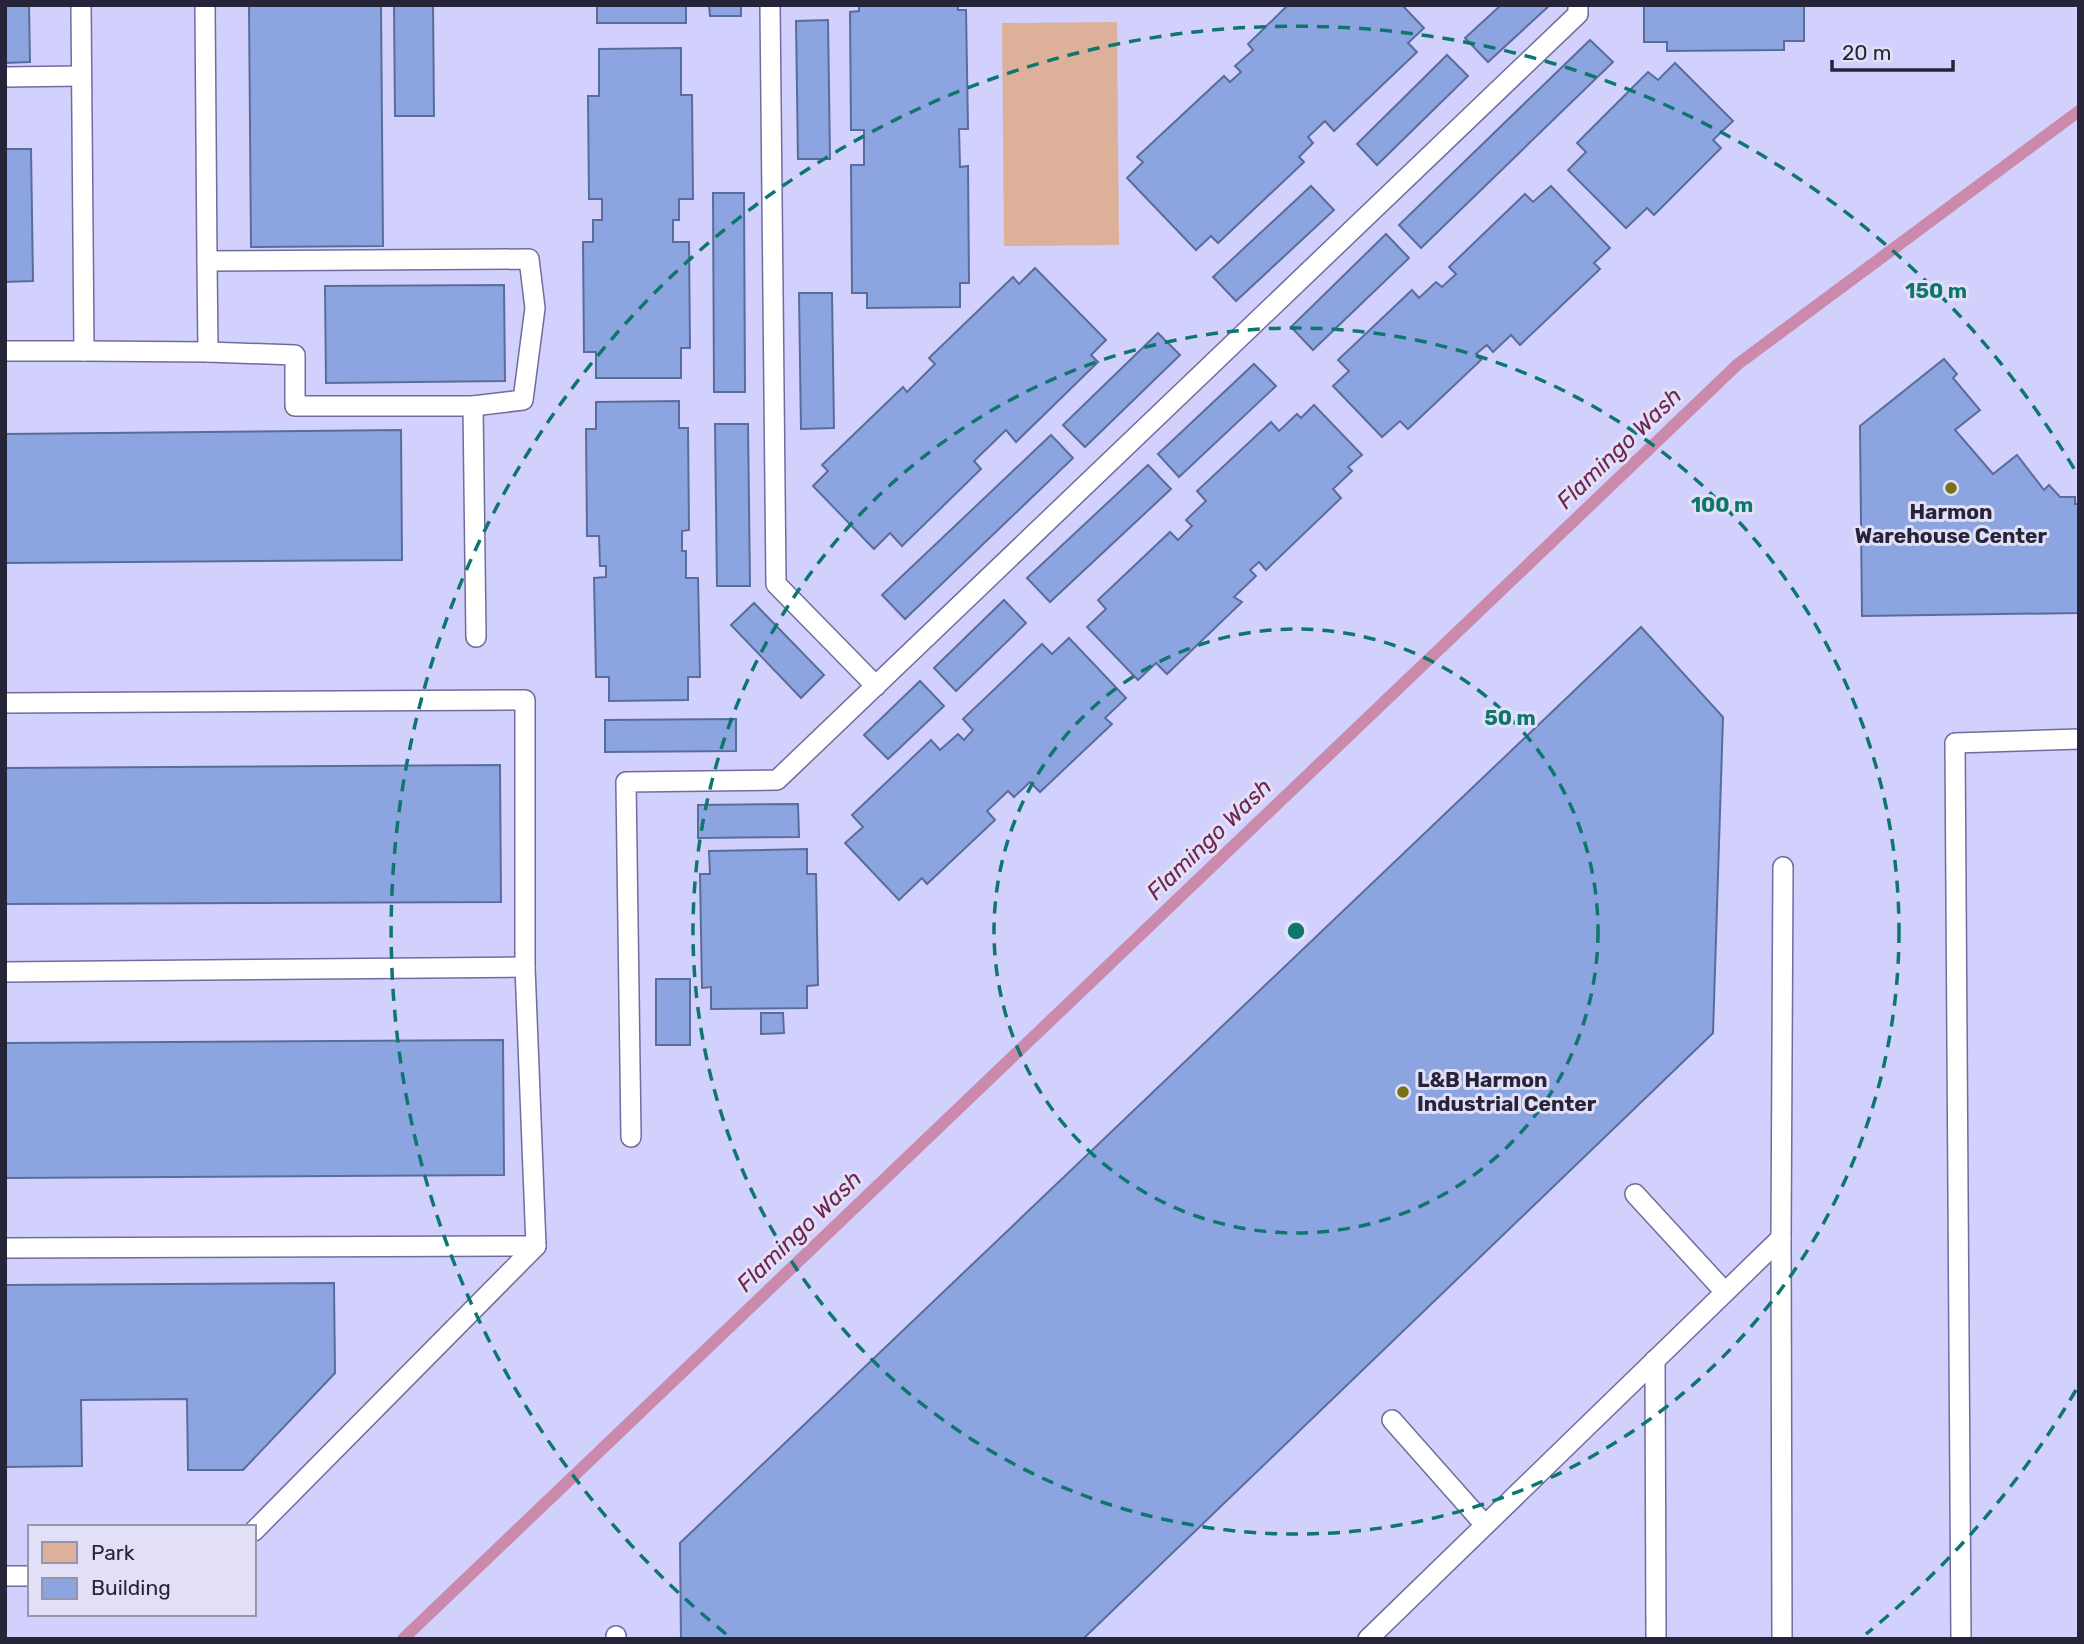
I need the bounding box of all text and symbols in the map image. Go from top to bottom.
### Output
scale bar [1832,28,1953,72]
text: 20 m [1842,40,1891,65]
text: 150 m [1905,278,1967,303]
water label: Flamingo Wash [1551,381,1687,515]
marker: Harmon Warehouse Center [1943,480,1959,496]
text: 100 m [1691,492,1753,517]
place label: Harmon Warehouse Center [1855,499,2048,548]
text: 50 m [1484,705,1536,730]
water label: Flamingo Wash [1141,772,1277,906]
centre of rings [1284,919,1308,943]
place label: L&B Harmon Industrial Center [1417,1067,1597,1116]
marker: L&B Harmon Industrial Center [1395,1084,1411,1100]
water label: Flamingo Wash [731,1164,867,1298]
legend [28,1525,256,1616]
text: Park [91,1540,135,1565]
text: Building [91,1575,171,1600]

